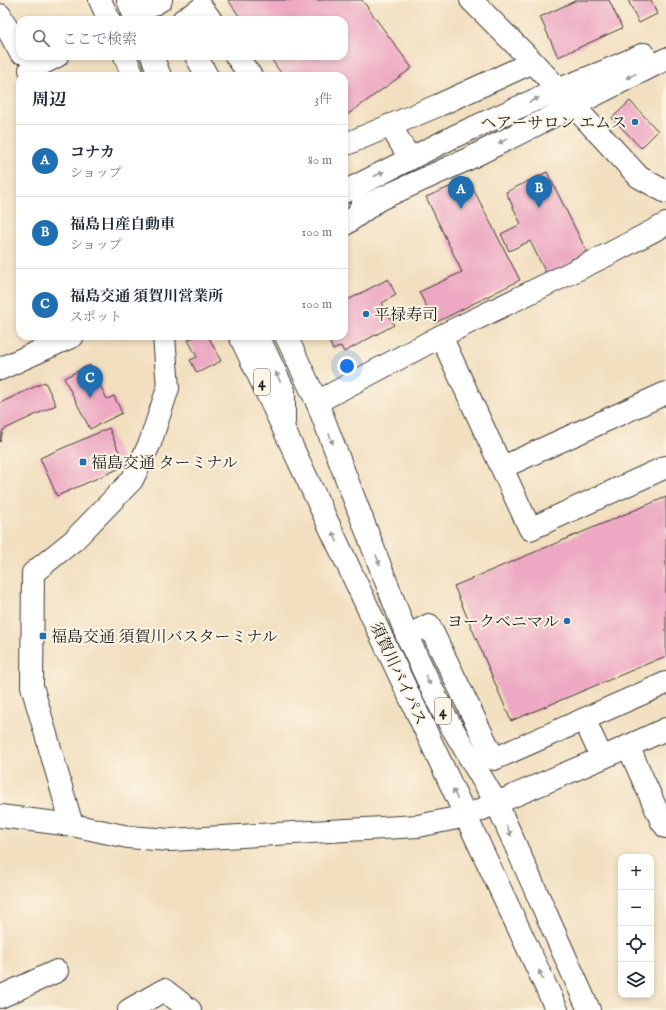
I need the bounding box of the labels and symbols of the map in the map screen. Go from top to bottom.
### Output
one-way arrow [625,73,637,79]
one-way arrow [528,97,540,103]
place label: ヘアーサロン エムス [480,114,627,134]
marker: ヘアーサロン エムス [630,117,640,127]
one-way arrow [497,138,508,144]
one-way arrow [373,171,385,178]
pin: B [526,175,552,208]
pin: A [448,176,474,209]
place label: 平禄寿司 [374,306,438,326]
marker: 平禄寿司 [361,309,371,319]
your location [337,356,357,376]
pin: C [77,365,103,398]
road number: 4 [254,369,270,395]
one-way arrow [275,372,281,383]
one-way arrow [329,433,335,445]
place label: 福島交通 ターミナル [91,454,238,474]
marker: 福島交通 ターミナル [78,457,88,467]
one-way arrow [332,531,338,542]
one-way arrow [376,554,382,566]
place label: ヨークベニマル [447,613,559,633]
marker: ヨークベニマル [562,616,572,626]
street label: 須賀川バイパス [365,619,430,729]
place label: 福島交通 須賀川バスターミナル [51,628,278,648]
marker: 福島交通 須賀川バスターミナル [38,631,48,641]
one-way arrow [425,674,431,685]
road number: 4 [435,698,451,724]
one-way arrow [452,788,458,800]
one-way arrow [506,826,512,837]
one-way arrow [538,969,544,980]

